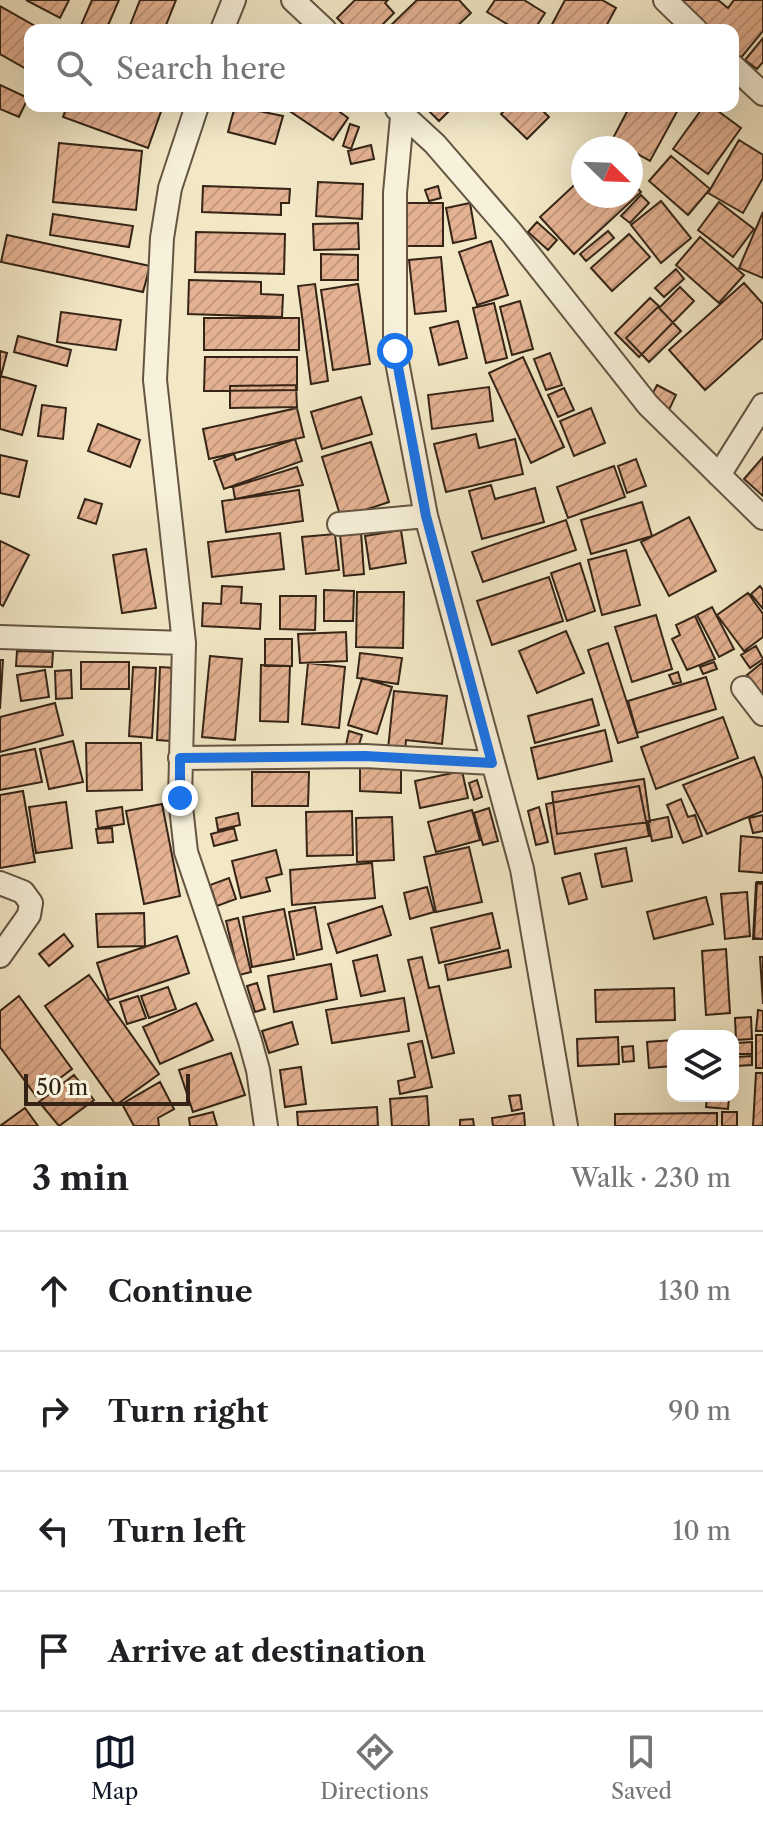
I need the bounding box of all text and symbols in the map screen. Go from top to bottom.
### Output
search box [24,24,739,112]
icon: search [52,46,96,90]
text: Search here [116,50,286,87]
north arrow [571,136,643,208]
route start [377,333,413,369]
route end [162,780,198,816]
map controls [667,1030,739,1102]
button: layers [667,1030,739,1102]
scale bar [24,1070,190,1106]
text: 50 m [36,1074,88,1101]
text: 3 min [32,1157,129,1199]
text: Walk · 230 m [571,1162,731,1194]
icon: ahead [32,1269,76,1313]
text: Continue [108,1273,253,1310]
text: 130 m [658,1275,731,1307]
icon: right [32,1389,76,1433]
text: Turn right [108,1393,268,1430]
text: 90 m [668,1395,731,1427]
icon: left [32,1509,76,1553]
text: Turn left [108,1513,245,1550]
text: 10 m [672,1515,731,1547]
icon: arrive [32,1629,76,1673]
text: Arrive at destination [108,1633,426,1670]
tab: Map [91,1730,138,1805]
tab: Directions [320,1730,429,1805]
tab: Saved [611,1730,672,1805]

